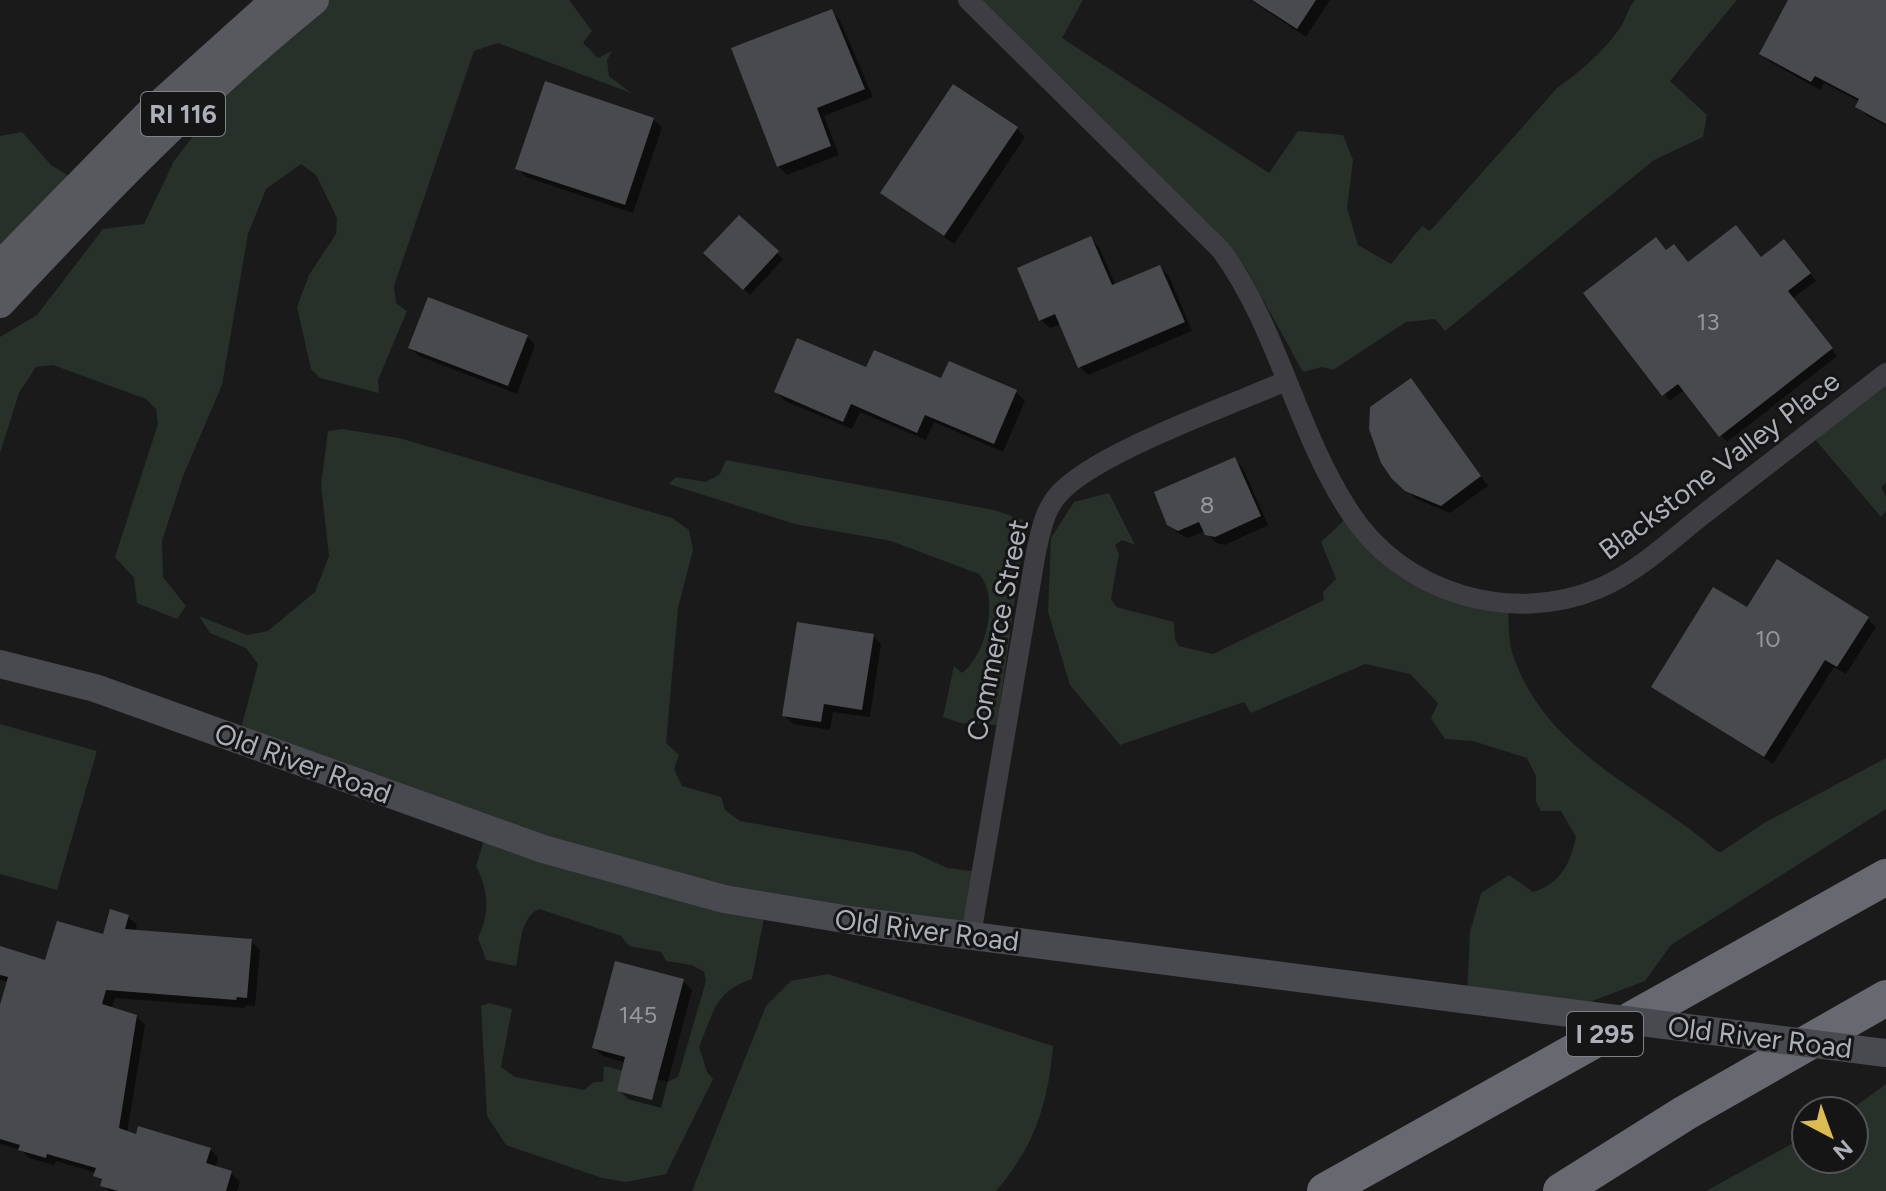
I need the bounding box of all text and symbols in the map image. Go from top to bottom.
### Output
road number: RI 116 [141,92,225,136]
house number: 13 [1697,307,1719,336]
street label: Blackstone Valley Place [1592,363,1846,567]
house number: 8 [1200,490,1214,519]
street label: Commerce Street [959,517,1035,743]
house number: 10 [1755,624,1781,653]
street label: Old River Road [210,715,396,811]
street label: Old River Road [833,902,1021,958]
house number: 145 [619,1000,657,1029]
street label: Old River Road [1666,1009,1854,1065]
road number: I 295 [1567,1012,1643,1056]
north arrow [1790,1095,1870,1175]
text: N [1828,1134,1858,1165]

